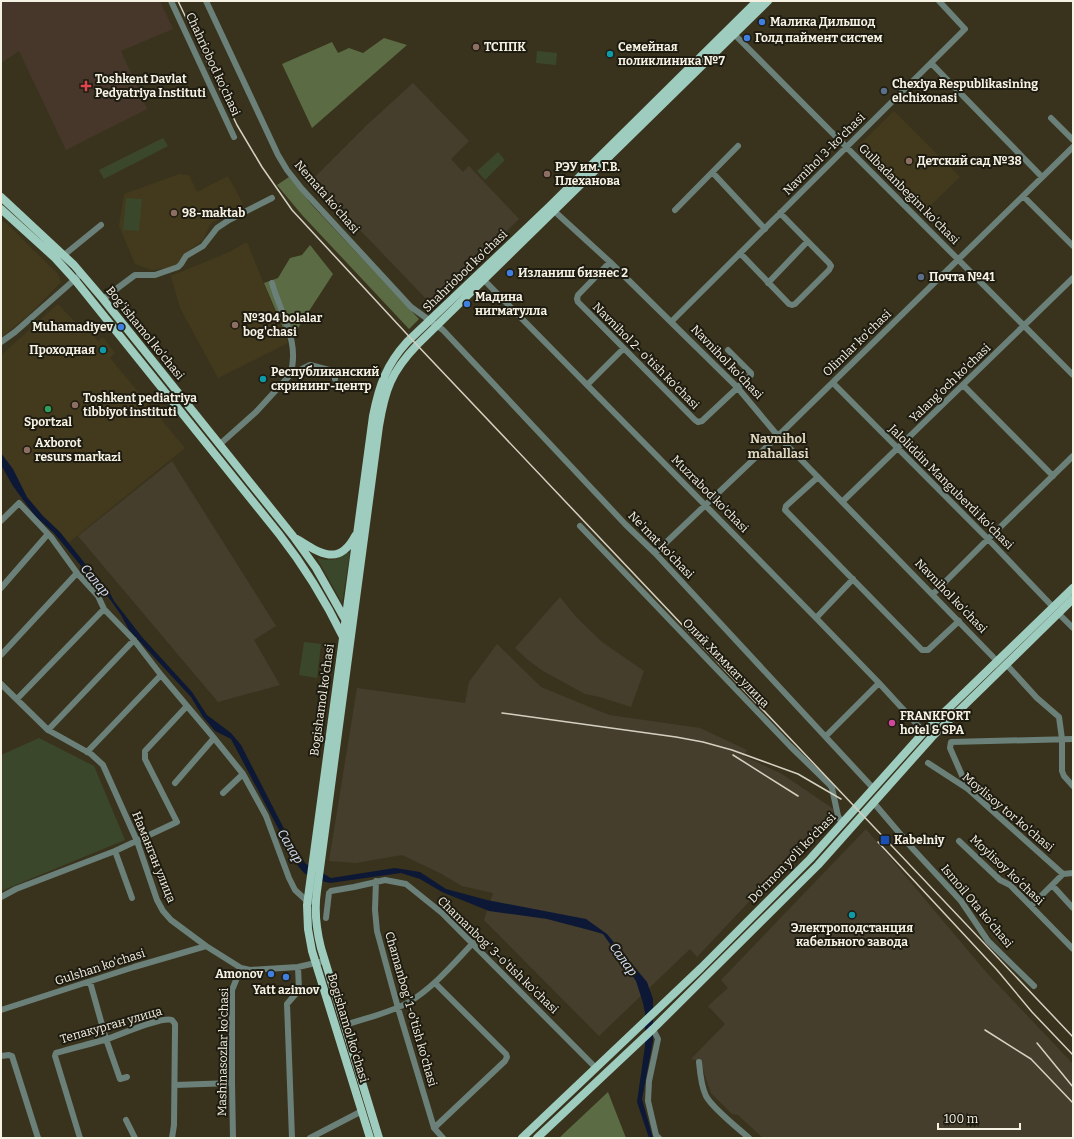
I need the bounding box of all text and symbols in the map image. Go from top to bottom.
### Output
street label: Chahriobod ko'chasi [183,10,243,118]
place label: Малика Дильшод [770,15,875,29]
marker: Малика Дильшод [757,17,767,27]
place label: Голд паймент систем [755,31,883,45]
marker: Голд паймент систем [742,33,752,43]
place label: ТСППК [484,40,526,54]
place label: Cемейная поликлиника №7 [618,40,726,68]
marker: ТСППК [471,42,481,52]
marker: Cемейная поликлиника №7 [605,49,615,59]
place label: Toshkent Davlat Pedyatriya Instituti [95,72,206,100]
place label: Chexiya Respublikasining elchixonasi [892,77,1038,105]
marker: Toshkent Davlat Pedyatriya Instituti [80,80,92,92]
marker: Chexiya Respublikasining elchixonasi [879,86,889,96]
street label: Navnihol 3-ko'chasi [780,110,868,198]
street label: Gulbadanbegim ko'chasi [856,141,962,247]
place label: Детский сад №38 [917,154,1022,168]
marker: Детский сад №38 [904,156,914,166]
street label: Nemata ko'chasi [292,158,363,236]
place label: РЭУ им. Г.В. Плеханова [555,160,620,188]
marker: РЭУ им. Г.В. Плеханова [542,169,552,179]
place label: 98-maktab [182,206,245,220]
marker: 98-maktab [169,208,179,218]
street label: Shahriobod ko'chasi [420,227,511,315]
place label: Изланиш бизнес 2 [518,266,628,280]
marker: Изланиш бизнес 2 [505,268,515,278]
place label: Почта №41 [929,270,995,284]
marker: Почта №41 [916,272,926,282]
street label: Bog'ishamol ko'chasi [103,284,187,383]
place label: Мадина нигматулла [475,290,547,318]
marker: Мадина нигматулла [462,299,472,309]
street label: Navnihol 2- o'tish ko'chasi [590,300,702,412]
street label: Olimlar ko'chasi [820,307,894,379]
place label: №304 bolalar bog'chasi [243,311,323,339]
place label: Muhamadiyev [32,320,113,334]
marker: №304 bolalar bog'chasi [230,320,240,330]
marker: Muhamadiyev [116,322,126,332]
street label: Navnihol ko'chasi [688,322,766,402]
street label: Yalang'och ko'chasi [907,341,994,425]
place label: Проходная [29,343,95,357]
marker: Проходная [98,345,108,355]
place label: Республиканский скрининг-центр [271,365,379,393]
marker: Республиканский скрининг-центр [258,374,268,384]
place label: Toshkent pediatriya tibbiyot instituti [83,391,197,419]
marker: Toshkent pediatriya tibbiyot instituti [70,400,80,410]
marker: Sportzal [43,404,53,414]
place label: Sportzal [24,415,72,429]
street label: Jaloliddin Manguberdi ko'chasi [885,421,1016,552]
district label: Navnihol mahallasi [747,431,809,461]
place label: Axborot resurs markazi [35,436,121,464]
marker: Axborot resurs markazi [22,445,32,455]
street label: Muzrabod ko'chasi [669,453,752,536]
street label: Ne'mat ko'chasi [625,509,697,582]
street label: Navnihol ko'chasi [912,556,990,636]
water label: Салар [78,561,114,600]
street label: Олий Химмат улица [680,616,772,711]
street label: Bogishamol ko'chasi [307,643,337,757]
place label: FRANKFORT hotel & SPA [900,709,971,737]
marker: FRANKFORT hotel & SPA [887,718,897,728]
street label: Moylisoy tor ko'chasi [960,770,1057,855]
street label: Наманган улица [129,809,179,905]
street label: Do‘rmon yo‘li ko‘chasi [745,810,839,906]
water label: Салар [274,826,307,867]
street label: Moylisoy koʻchasi [967,831,1048,908]
place label: Kabelniy [894,833,945,847]
marker: Kabelniy [879,834,891,846]
street label: Ismoil Ota koʻchasi [938,861,1017,951]
street label: Chamanbog' 3-o'tish ko'chasi [435,894,562,1017]
marker: Электроподстанция кабельного завода [847,910,857,920]
place label: Электроподстанция кабельного завода [791,921,913,949]
street label: Chamanbog' 1-o'tish ko'chasi [382,930,440,1088]
water label: Салар [606,940,641,979]
street label: Gulshan ko'chasi [53,946,147,988]
place label: Amonov [215,967,263,981]
marker: Amonov [266,969,276,979]
marker: Yatt azimov [281,972,291,982]
street label: Bogishamol ko'chasi [325,972,371,1085]
place label: Yatt azimov [253,983,320,997]
street label: Mashinasozlar ko'chasi [215,987,231,1116]
street label: Тепакурган улица [58,1004,164,1046]
scale bar [938,1105,1020,1131]
text: 100 m [944,1112,979,1126]

